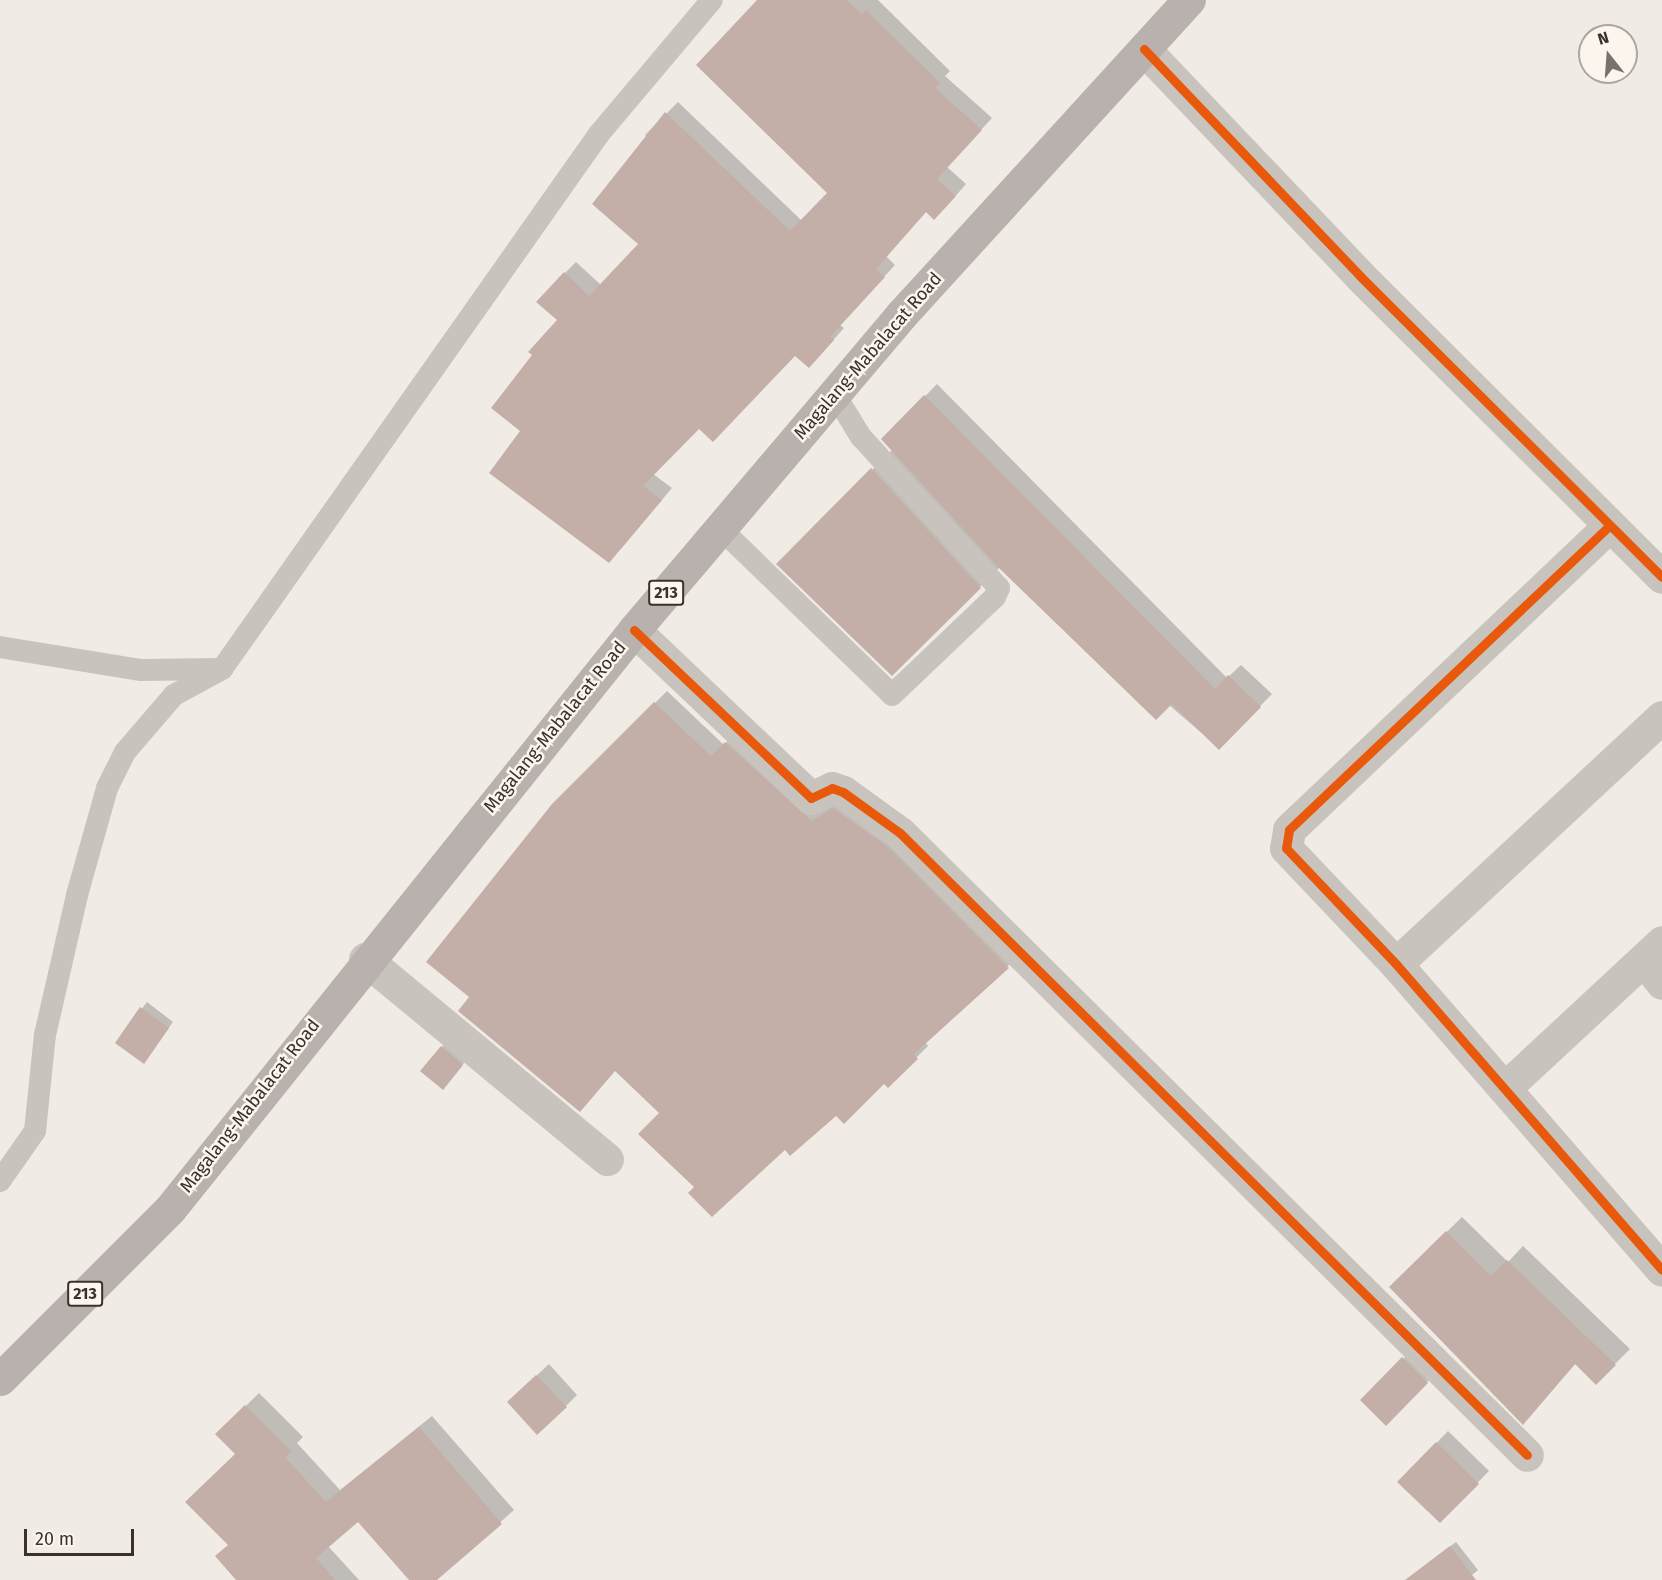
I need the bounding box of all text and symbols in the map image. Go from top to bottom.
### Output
north arrow [1578,24,1638,84]
text: N [1595,28,1611,49]
street label: Magalang-Mabalacat Road [790,268,946,444]
road number: 213 [648,580,684,606]
street label: Magalang-Mabalacat Road [479,637,631,817]
street label: Magalang-Mabalacat Road [176,1015,324,1197]
road number: 213 [67,1281,103,1307]
scale bar [27,1517,136,1555]
text: 20 m [35,1528,74,1550]

